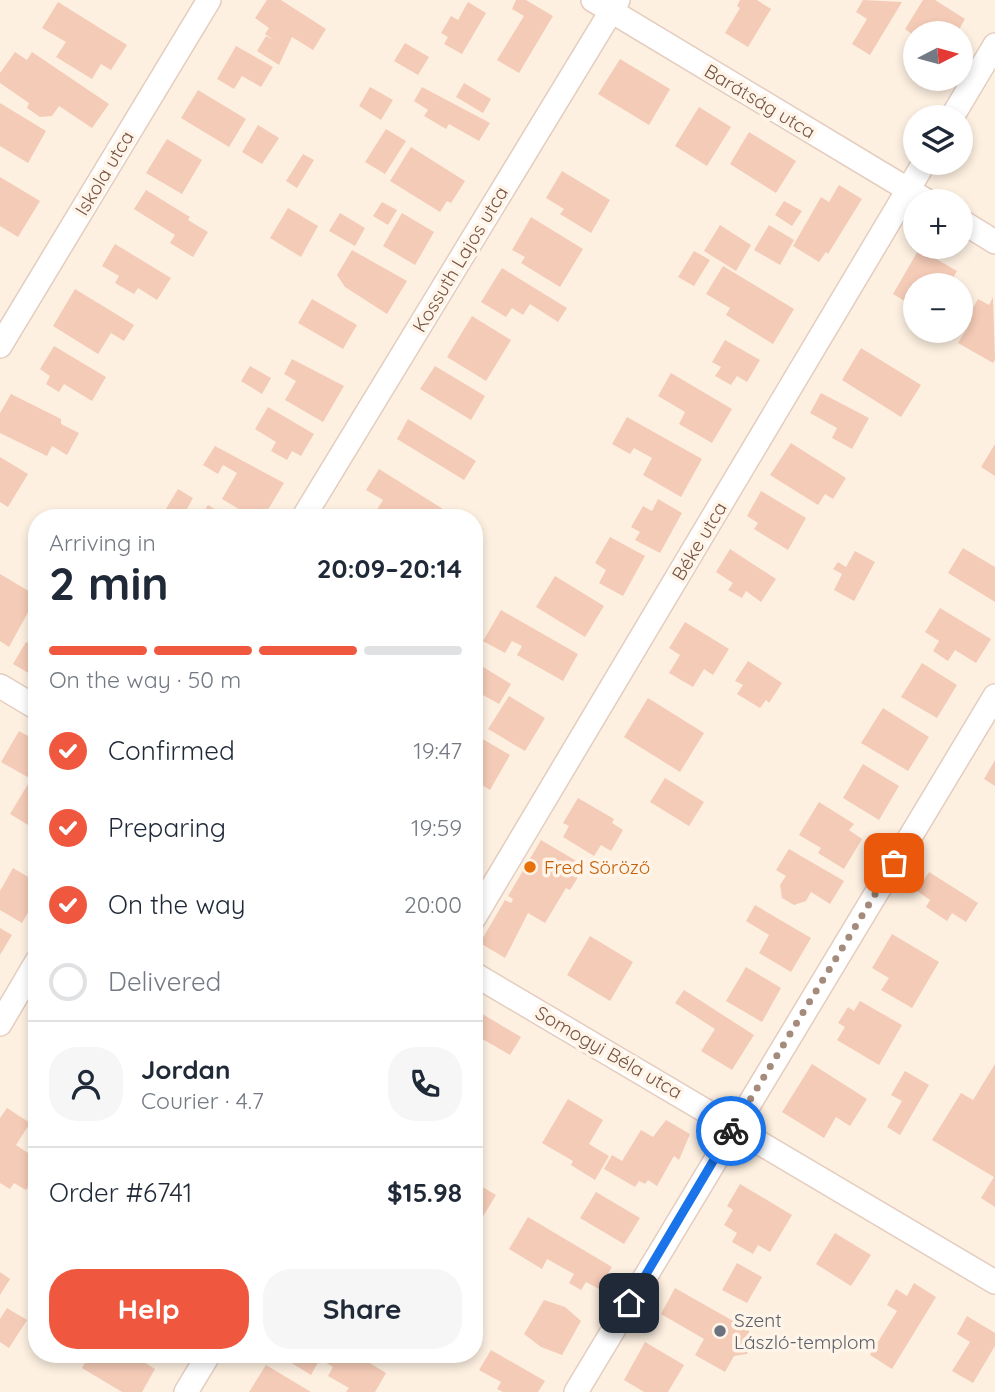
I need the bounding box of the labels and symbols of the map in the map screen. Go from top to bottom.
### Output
north arrow [903,21,973,91]
street label: Barátság utca [700,58,820,144]
street label: Iskola utca [69,126,139,220]
street label: Kossuth Lajos utca [407,182,513,336]
street label: Béke utca [666,497,732,585]
pin [864,833,924,893]
place label: Fred Söröző [544,855,650,879]
marker: Fred Söröző [522,859,538,875]
street label: Somogyi Béla utca [531,1000,687,1104]
courier [696,1096,766,1166]
pin [599,1273,659,1333]
place label: Szent László-templom [734,1308,876,1354]
marker: Szent László-templom [712,1323,728,1339]

